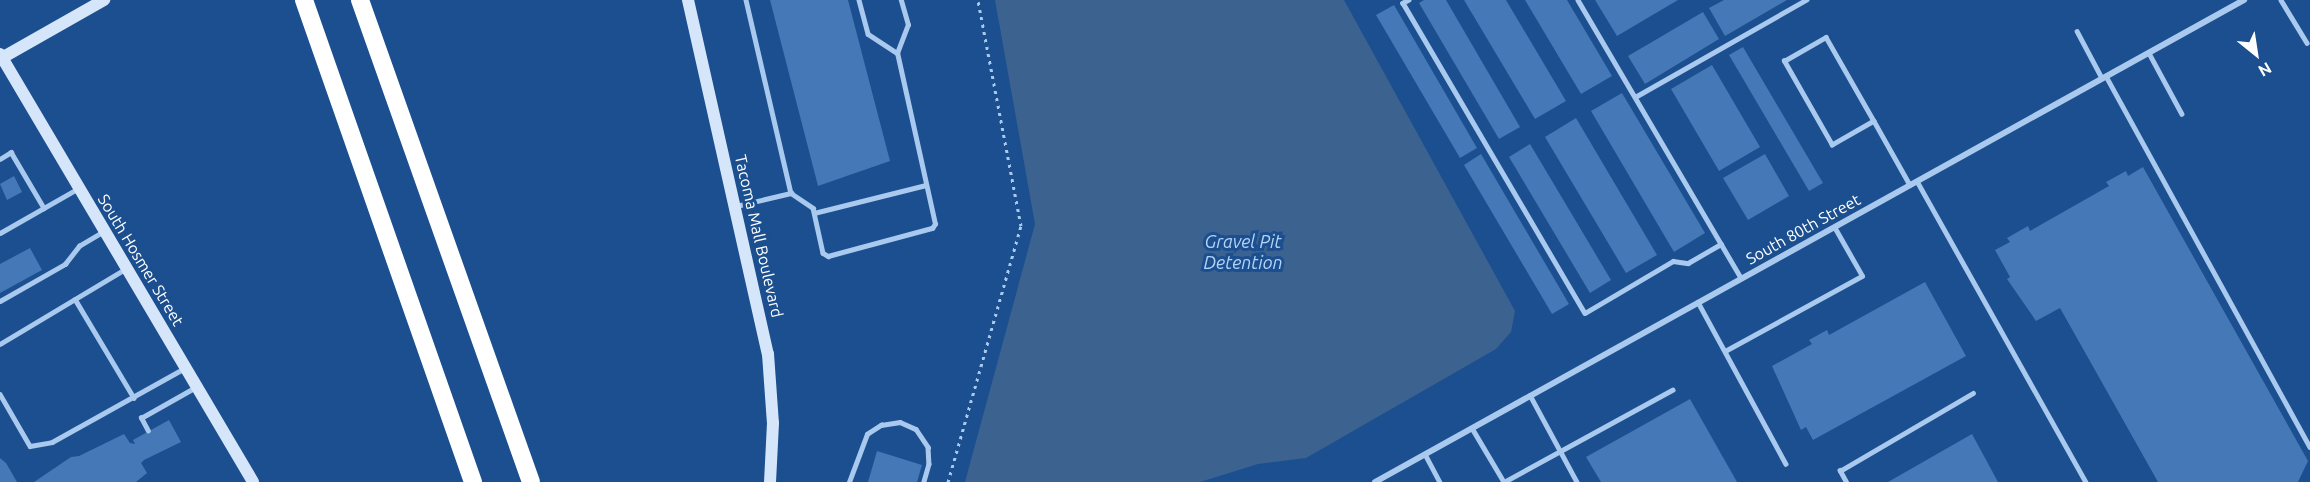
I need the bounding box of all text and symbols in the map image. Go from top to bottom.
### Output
north arrow [2226,24,2286,84]
text: N [2255,59,2275,80]
street label: Tacoma Mall Boulevard [731,153,787,319]
street label: South 80th Street [1742,190,1864,268]
street label: South Hosmer Street [94,191,188,329]
water label: Gravel Pit Detention [1203,231,1283,274]

